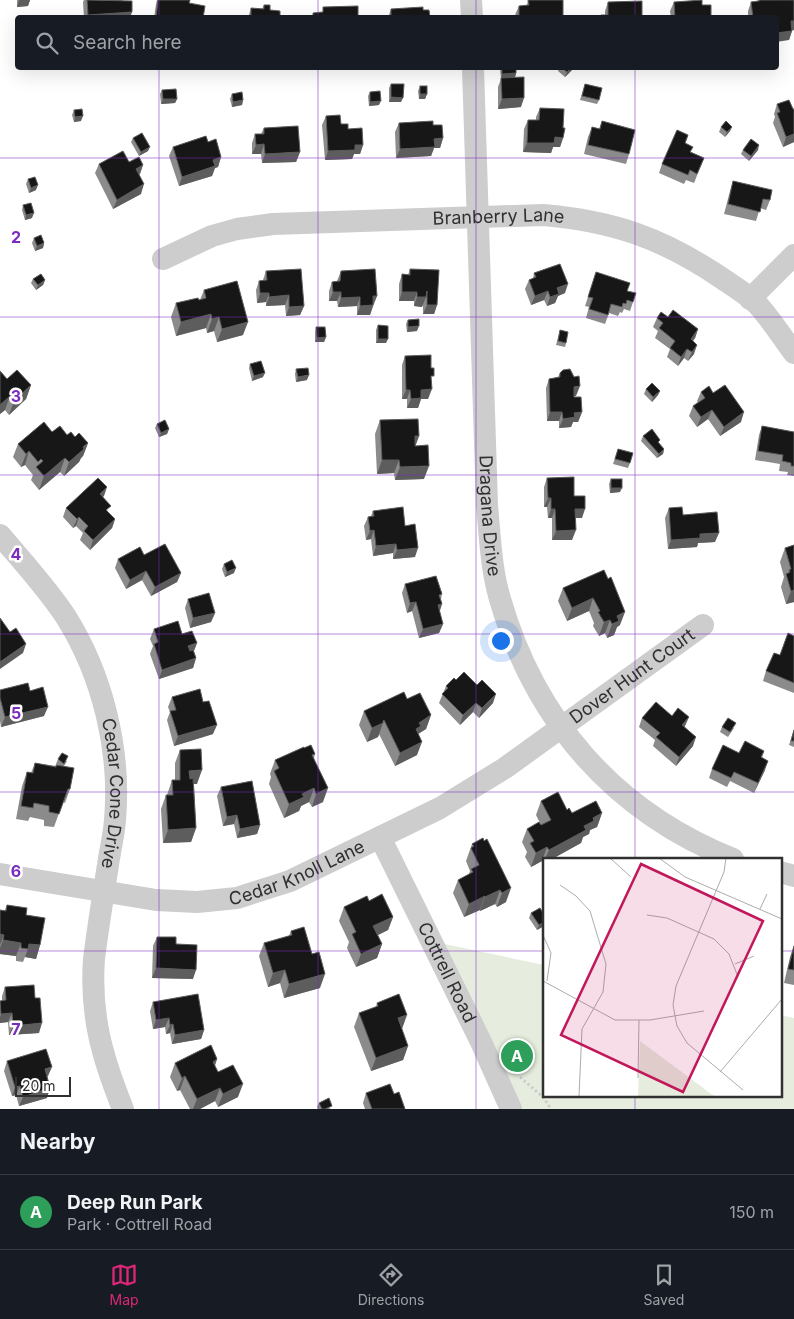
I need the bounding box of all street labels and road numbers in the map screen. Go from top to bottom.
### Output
street label: Branberry Lane [432,204,566,229]
street label: Dragana Drive [475,455,505,578]
street label: Dover Hunt Court [565,624,698,728]
street label: Cedar Cone Drive [98,716,127,870]
street label: Cedar Knoll Lane [228,835,368,909]
street label: Cottrell Road [414,918,481,1026]

